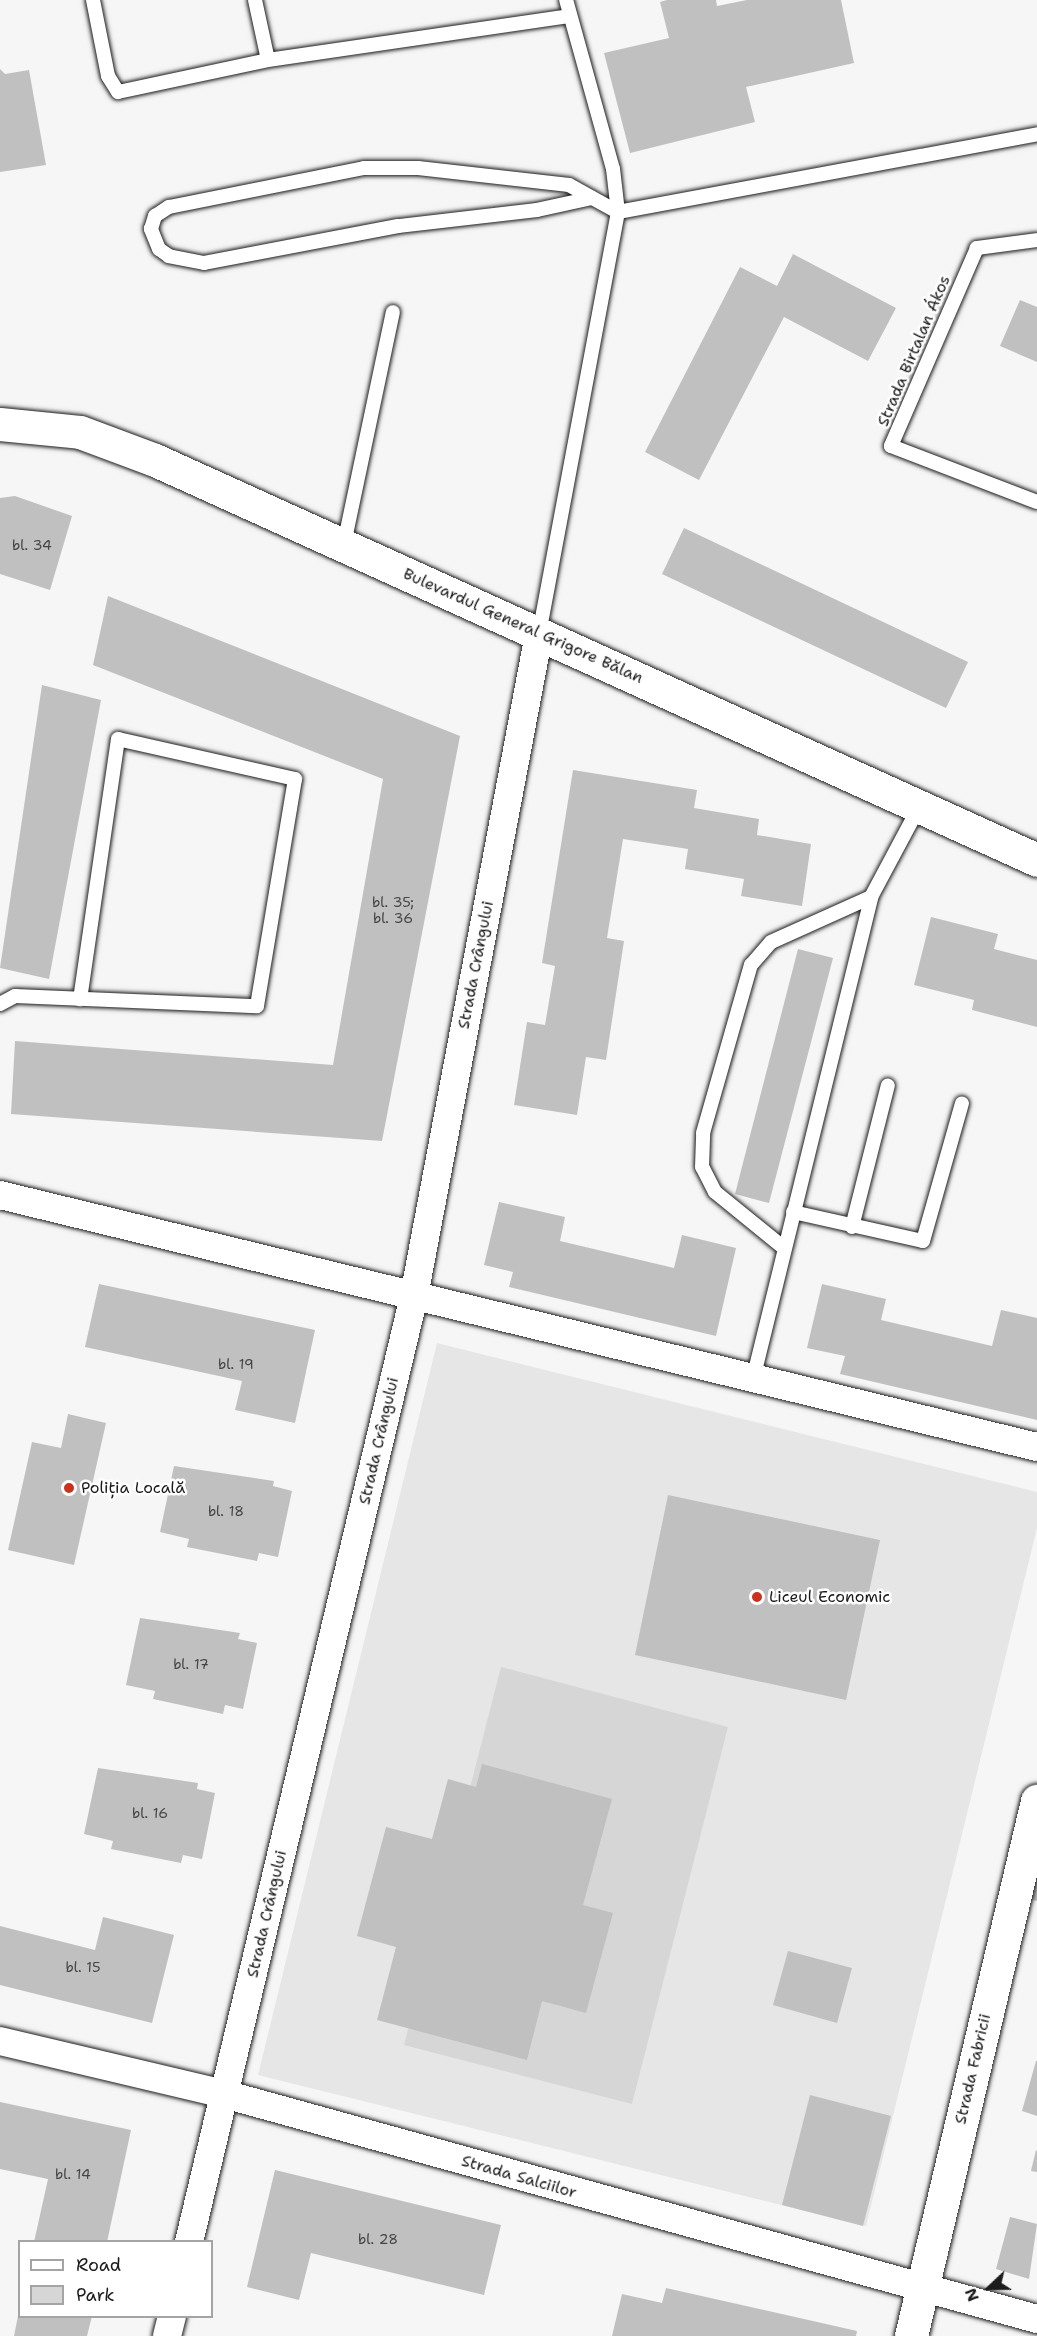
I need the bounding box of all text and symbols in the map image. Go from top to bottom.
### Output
street label: Strada Birtalan Ákos [873,273,955,429]
house number: bl. 34 [12,537,52,553]
street label: Bulevardul General Grigore Bălan [400,564,646,688]
house number: bl. 35; bl. 36 [372,894,414,927]
street label: Strada Crângului [454,899,498,1031]
house number: bl. 19 [218,1356,254,1372]
street label: Strada Crângului [355,1375,403,1507]
place label: Poliția Locală [81,1478,185,1498]
marker: Poliția Locală [62,1481,76,1495]
house number: bl. 18 [208,1503,244,1519]
place label: Liceul Economic [769,1587,890,1607]
marker: Liceul Economic [750,1590,764,1604]
house number: bl. 17 [173,1656,209,1672]
house number: bl. 16 [132,1805,168,1821]
street label: Strada Crângului [243,1848,291,1980]
house number: bl. 15 [66,1959,100,1975]
street label: Strada Fabricii [951,2012,995,2126]
street label: Strada Salciilor [459,2151,579,2203]
house number: bl. 14 [55,2166,91,2182]
house number: bl. 28 [358,2231,398,2247]
legend [18,2240,213,2318]
text: Road [76,2253,121,2277]
north arrow [959,2258,1019,2318]
text: Park [76,2283,115,2307]
text: N [960,2285,984,2305]

